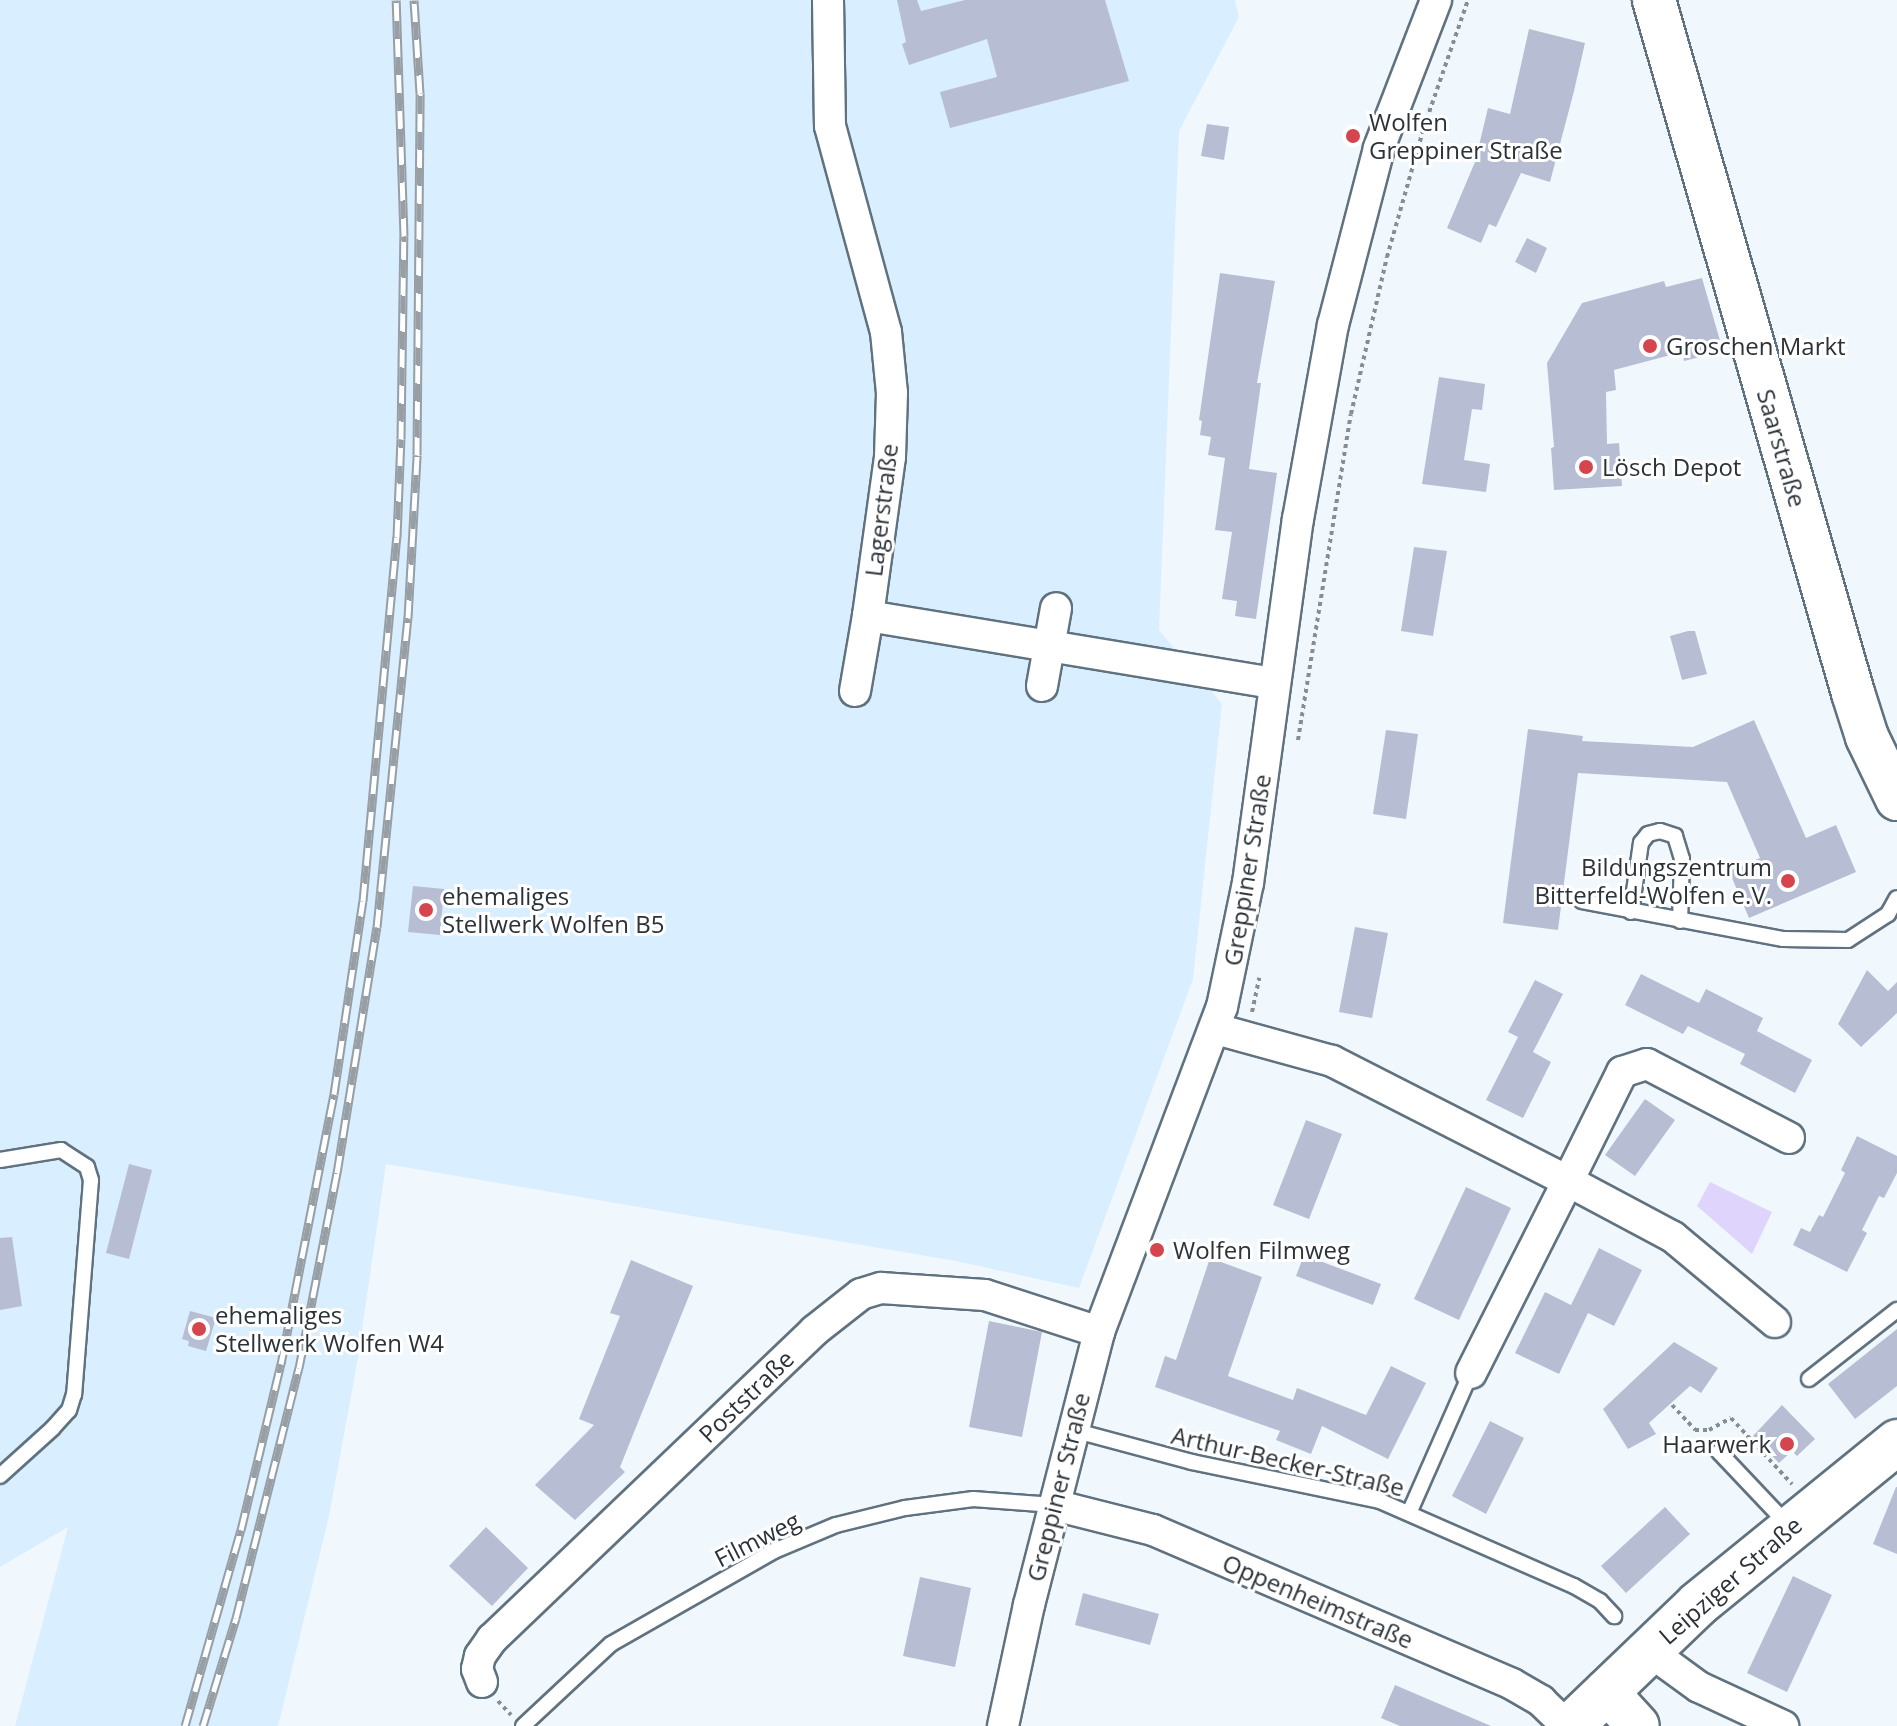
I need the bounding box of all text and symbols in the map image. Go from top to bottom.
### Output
place label: Wolfen Greppiner Straße [1369,108,1563,164]
marker: Wolfen Greppiner Straße [1344,127,1362,145]
place label: Groschen Markt [1666,332,1846,360]
marker: Groschen Markt [1641,337,1659,355]
street label: Saarstraße [1751,386,1813,510]
street label: Lagerstraße [859,442,903,578]
place label: Lösch Depot [1602,453,1741,481]
marker: Lösch Depot [1577,458,1595,476]
street label: Greppiner Straße [1218,772,1276,968]
place label: Bildungszentrum Bitterfeld-Wolfen e.V. [1534,853,1772,909]
marker: Bildungszentrum Bitterfeld-Wolfen e.V. [1779,872,1797,890]
place label: ehemaliges Stellwerk Wolfen B5 [442,882,664,938]
marker: ehemaliges Stellwerk Wolfen B5 [417,901,435,919]
place label: Wolfen Filmweg [1173,1236,1350,1264]
marker: Wolfen Filmweg [1148,1241,1166,1259]
place label: ehemaliges Stellwerk Wolfen W4 [215,1301,444,1357]
marker: ehemaliges Stellwerk Wolfen W4 [190,1320,208,1338]
street label: Poststraße [693,1344,799,1448]
street label: Greppiner Straße [1021,1390,1095,1584]
street label: Arthur-Becker-Straße [1169,1420,1407,1502]
place label: Haarwerk [1662,1430,1771,1458]
marker: Haarwerk [1778,1435,1796,1453]
street label: Filmweg [710,1505,804,1573]
street label: Leipziger Straße [1653,1510,1807,1650]
street label: Oppenheimstraße [1218,1548,1418,1654]

